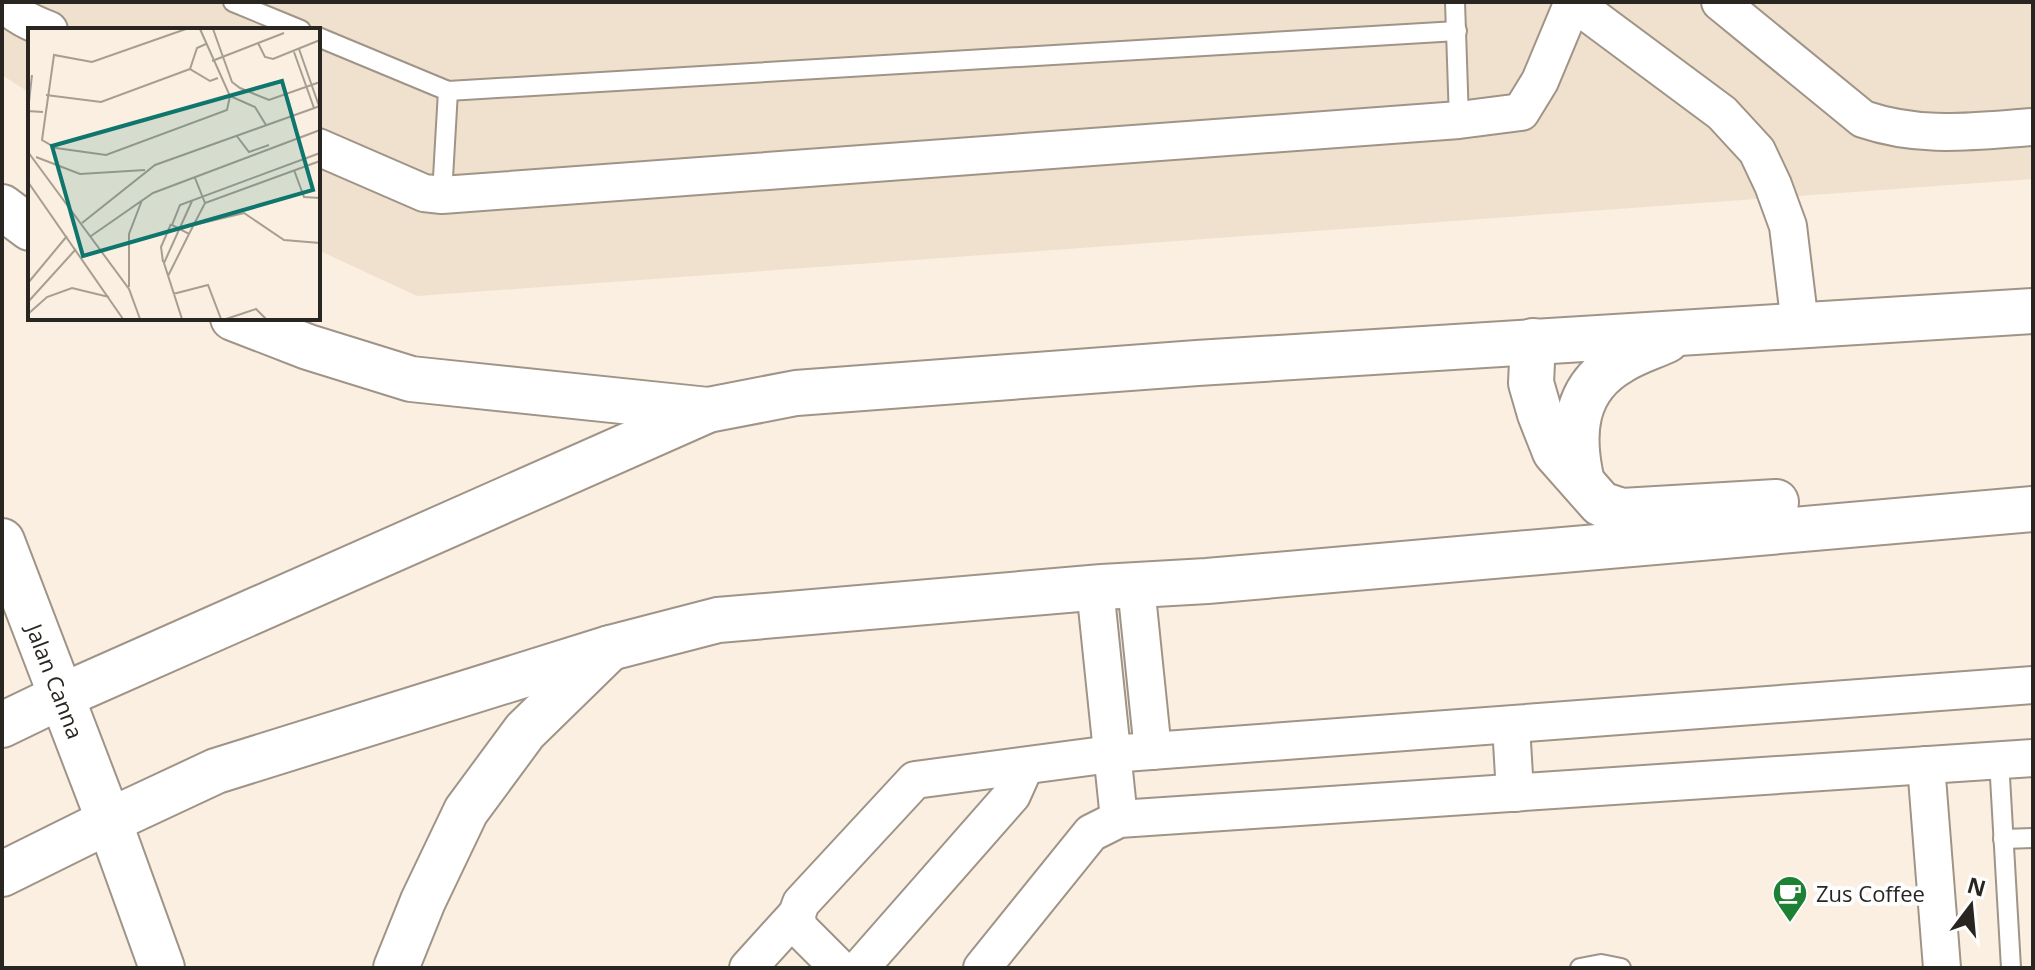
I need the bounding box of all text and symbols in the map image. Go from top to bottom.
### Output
inset map [28,28,320,320]
street label: Jalan Canna [19,618,91,743]
north arrow [1931,866,2011,946]
text: N [1964,869,1990,903]
cafe icon: Zus Coffee [1771,874,1809,924]
place label: Zus Coffee [1816,878,1925,908]

